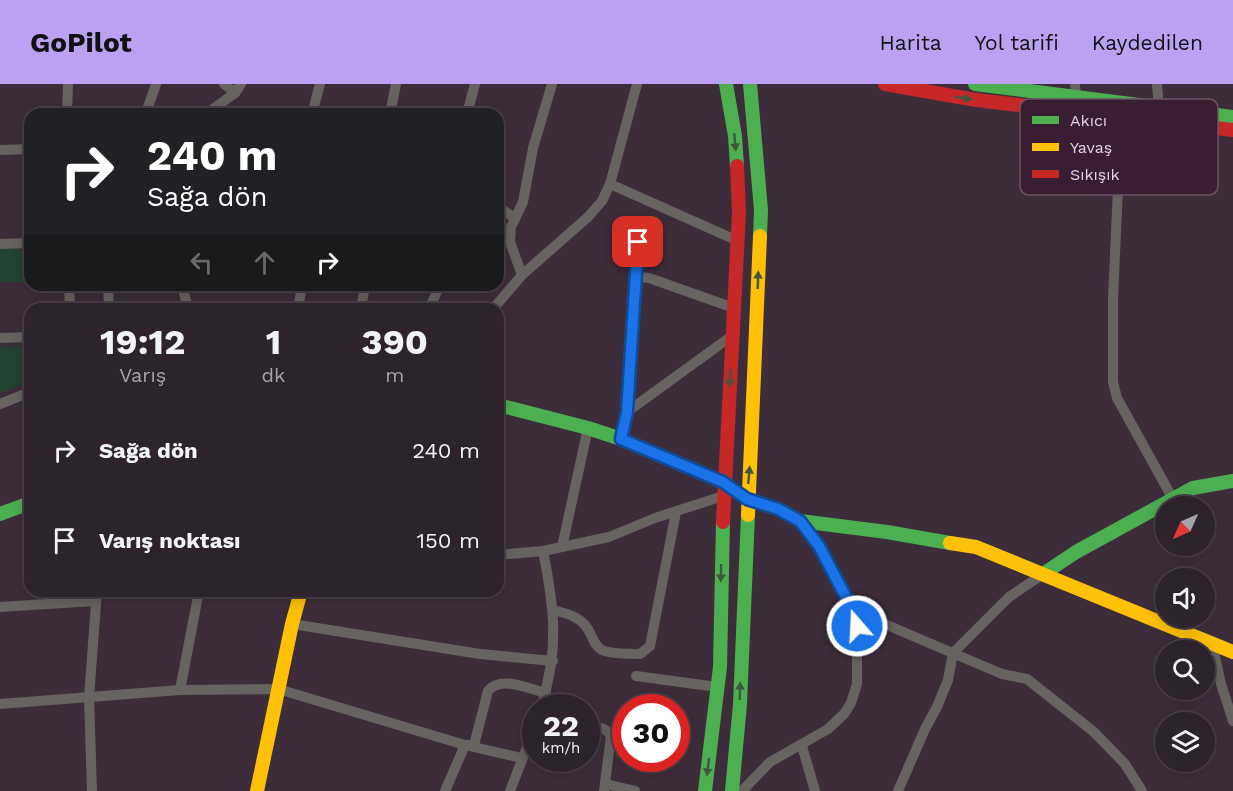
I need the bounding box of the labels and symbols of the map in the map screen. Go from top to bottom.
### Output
one-way arrow [954,93,973,102]
legend [1020,99,1218,195]
text: Akıcı [1070,111,1107,130]
one-way arrow [730,132,740,151]
text: Yavaş [1070,138,1112,157]
text: Sıkışık [1070,165,1120,184]
pin [612,216,663,267]
one-way arrow [753,271,763,290]
one-way arrow [725,369,735,388]
one-way arrow [745,466,754,485]
north arrow [1155,496,1215,556]
one-way arrow [716,564,726,583]
position arrow [825,594,889,658]
one-way arrow [736,681,745,700]
speed limit sign: 30 [612,694,690,772]
one-way arrow [703,758,713,777]

